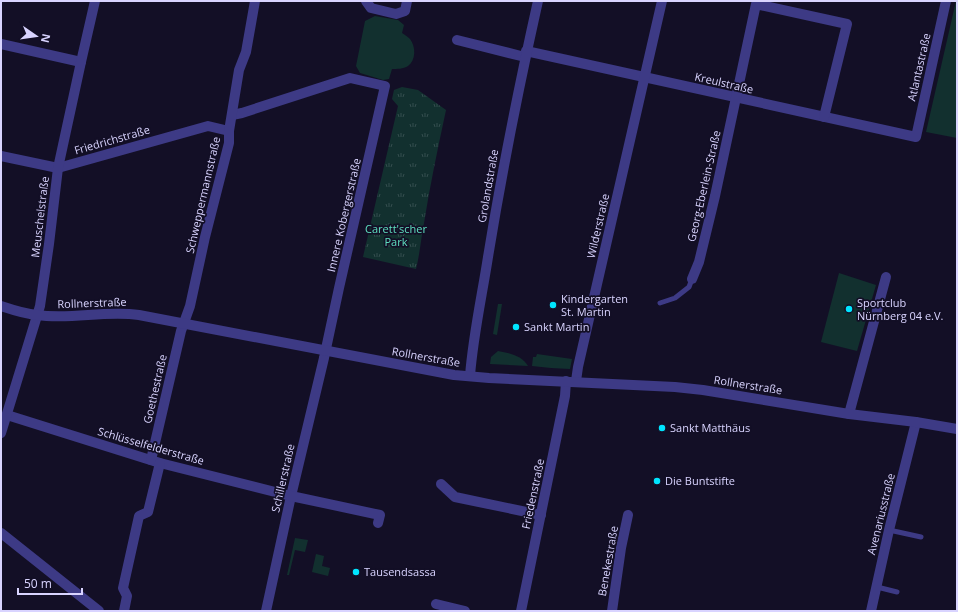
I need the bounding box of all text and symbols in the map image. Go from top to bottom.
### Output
north arrow [16,16,56,56]
street label: Atlantastraße [903,31,934,102]
text: N [38,32,55,44]
street label: Kreulstraße [693,68,755,97]
street label: Friedrichstraße [72,122,151,157]
street label: Georg-Eberlein-Straße [683,129,724,243]
street label: Schweppermannstraße [182,135,223,255]
street label: Grolandstraße [474,148,501,224]
street label: Innere Kobergerstraße [323,156,364,273]
street label: Meuschelstraße [27,175,52,258]
street label: Wilderstraße [583,192,612,260]
park label: Carett'scher Park [365,221,427,249]
place label: Kindergarten St. Martin [561,291,628,319]
street label: Rollnerstraße [57,294,127,311]
place label: Sportclub Nürnberg 04 e.V. [857,295,944,323]
marker: Kindergarten St. Martin [548,300,558,310]
marker: Sportclub Nürnberg 04 e.V. [844,304,854,314]
place label: Sankt Martin [524,319,589,334]
marker: Sankt Martin [511,322,521,332]
street label: Rollnerstraße [391,343,461,370]
street label: Goethestraße [139,353,170,425]
street label: Rollnerstraße [713,372,783,397]
place label: Sankt Matthäus [670,420,750,435]
street label: Schlüsselfelderstraße [96,423,206,468]
marker: Sankt Matthäus [657,423,667,433]
street label: Schillerstraße [267,442,298,514]
street label: Friedenstraße [518,457,547,530]
street label: Avenariusstraße [863,472,898,556]
place label: Die Buntstifte [665,473,735,488]
marker: Die Buntstifte [652,476,662,486]
street label: Benekestraße [594,525,621,597]
place label: Tausendsassa [364,564,436,579]
marker: Tausendsassa [351,567,361,577]
scale bar [18,570,82,596]
text: 50 m [24,575,52,592]

